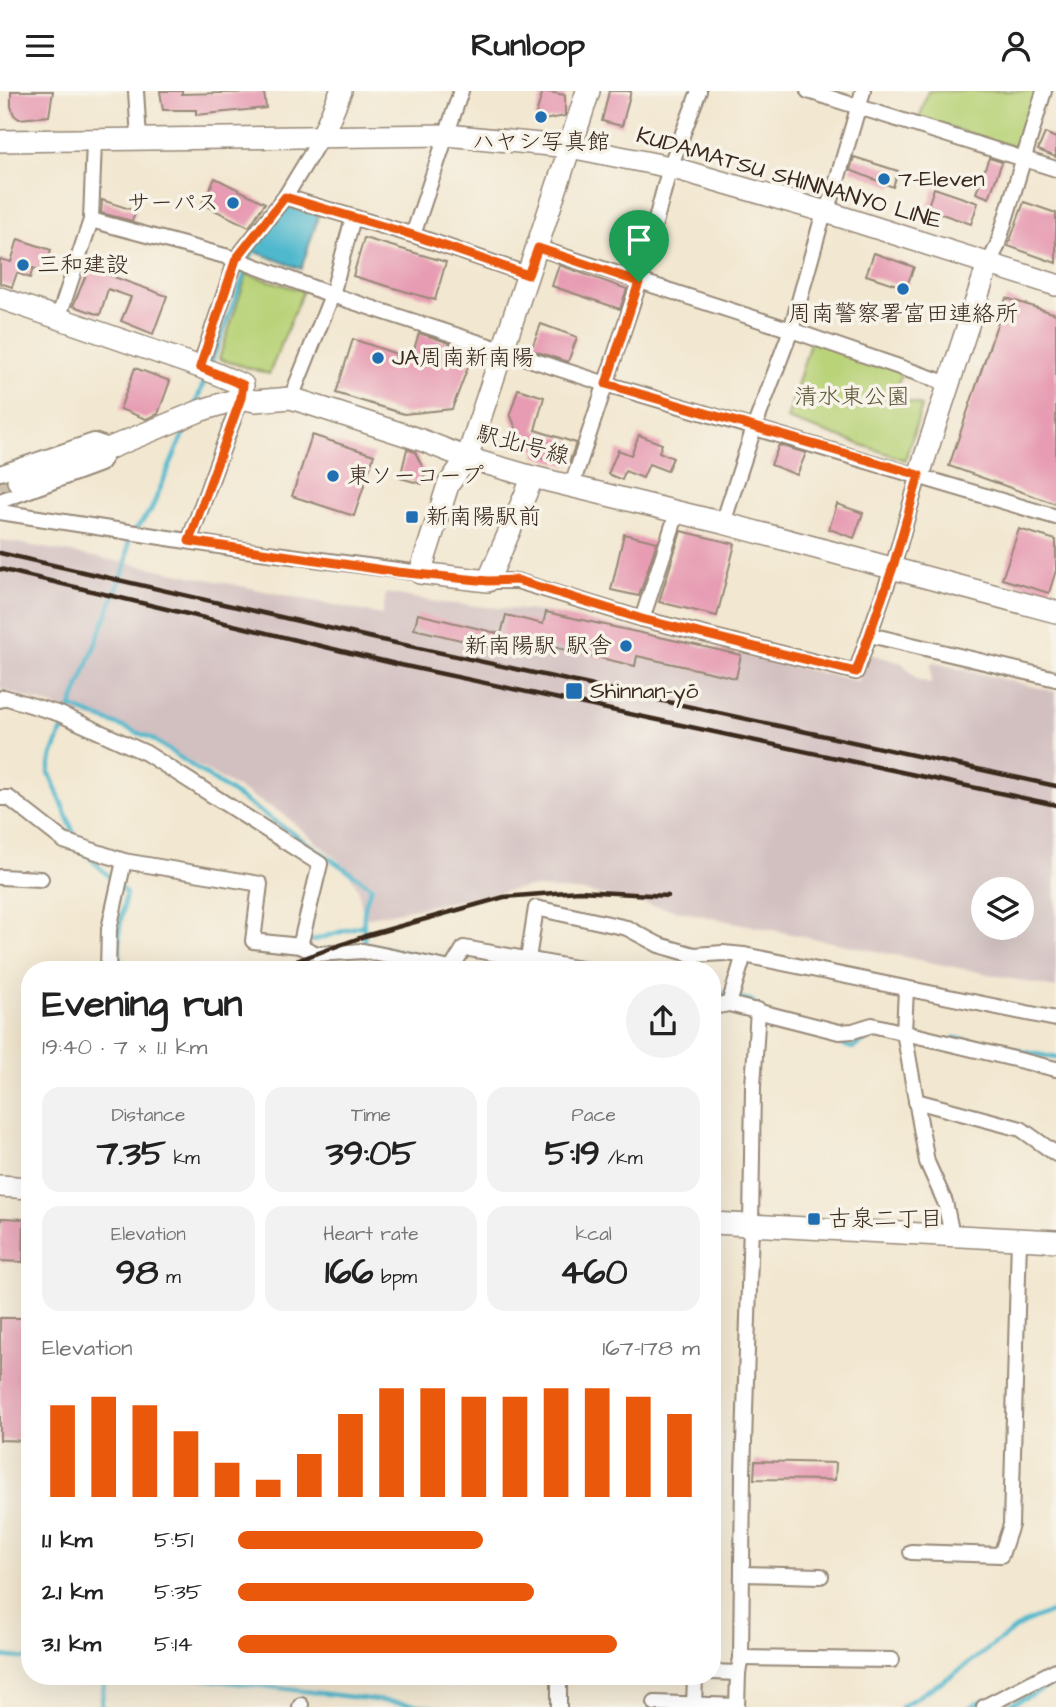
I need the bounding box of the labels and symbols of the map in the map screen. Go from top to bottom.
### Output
marker: ハヤシ写真館 [533,109,549,125]
street label: KUDAMATSU SHINNANYO LINE [633,119,946,237]
place label: ハヤシ写真館 [472,126,610,158]
place label: 7-Eleven [898,163,985,195]
marker: 7-Eleven [876,171,892,187]
place label: サーパス [127,187,219,219]
marker: サーパス [225,195,241,211]
pin [609,210,669,282]
place label: 三和建設 [37,249,129,281]
marker: 三和建設 [15,257,31,273]
marker: 周南警察署富田連絡所 [895,281,911,297]
place label: 周南警察署富田連絡所 [788,298,1018,330]
place label: JA周南新南陽 [392,342,534,374]
marker: JA周南新南陽 [370,350,386,366]
park label: 清水東公園 [795,381,910,413]
street label: 駅北1号線 [473,417,573,473]
place label: 東ソーコープ [347,460,484,492]
marker: 東ソーコープ [325,468,341,484]
place label: 新南陽駅前 [426,501,541,533]
marker: 新南陽駅前 [404,509,420,525]
place label: 新南陽駅 駅舎 [465,630,612,662]
marker: 新南陽駅 駅舎 [618,638,634,654]
place label: Shinnan-yō [590,675,699,708]
marker: Shinnan-yō [564,681,584,701]
place label: 古泉二丁目 [828,1203,943,1235]
marker: 古泉二丁目 [806,1211,822,1227]

